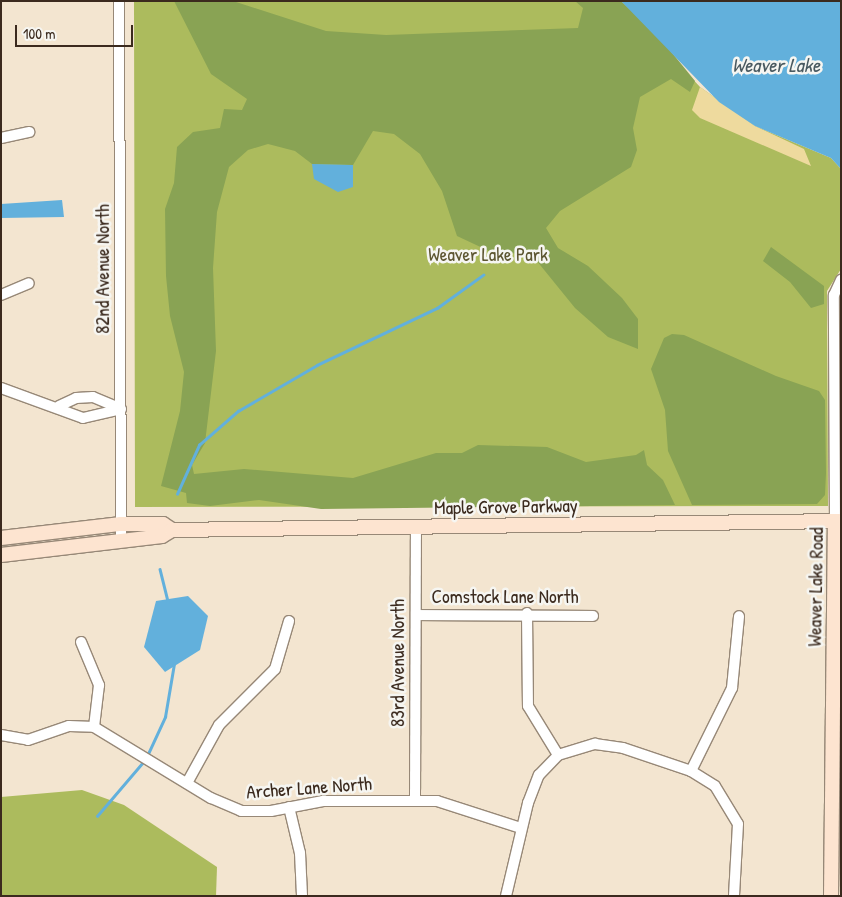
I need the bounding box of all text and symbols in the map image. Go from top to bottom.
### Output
scale bar [18,15,135,47]
text: 100 m [23,23,56,44]
water label: Weaver Lake [732,52,820,76]
street label: 82nd Avenue North [92,204,114,334]
park label: Weaver Lake Park [428,244,548,266]
street label: Maple Grove Parkway [434,494,578,520]
street label: Weaver Lake Road [804,527,828,647]
street label: Comstock Lane North [432,586,578,608]
street label: 83rd Avenue North [387,599,409,727]
street label: Archer Lane North [245,772,373,804]

